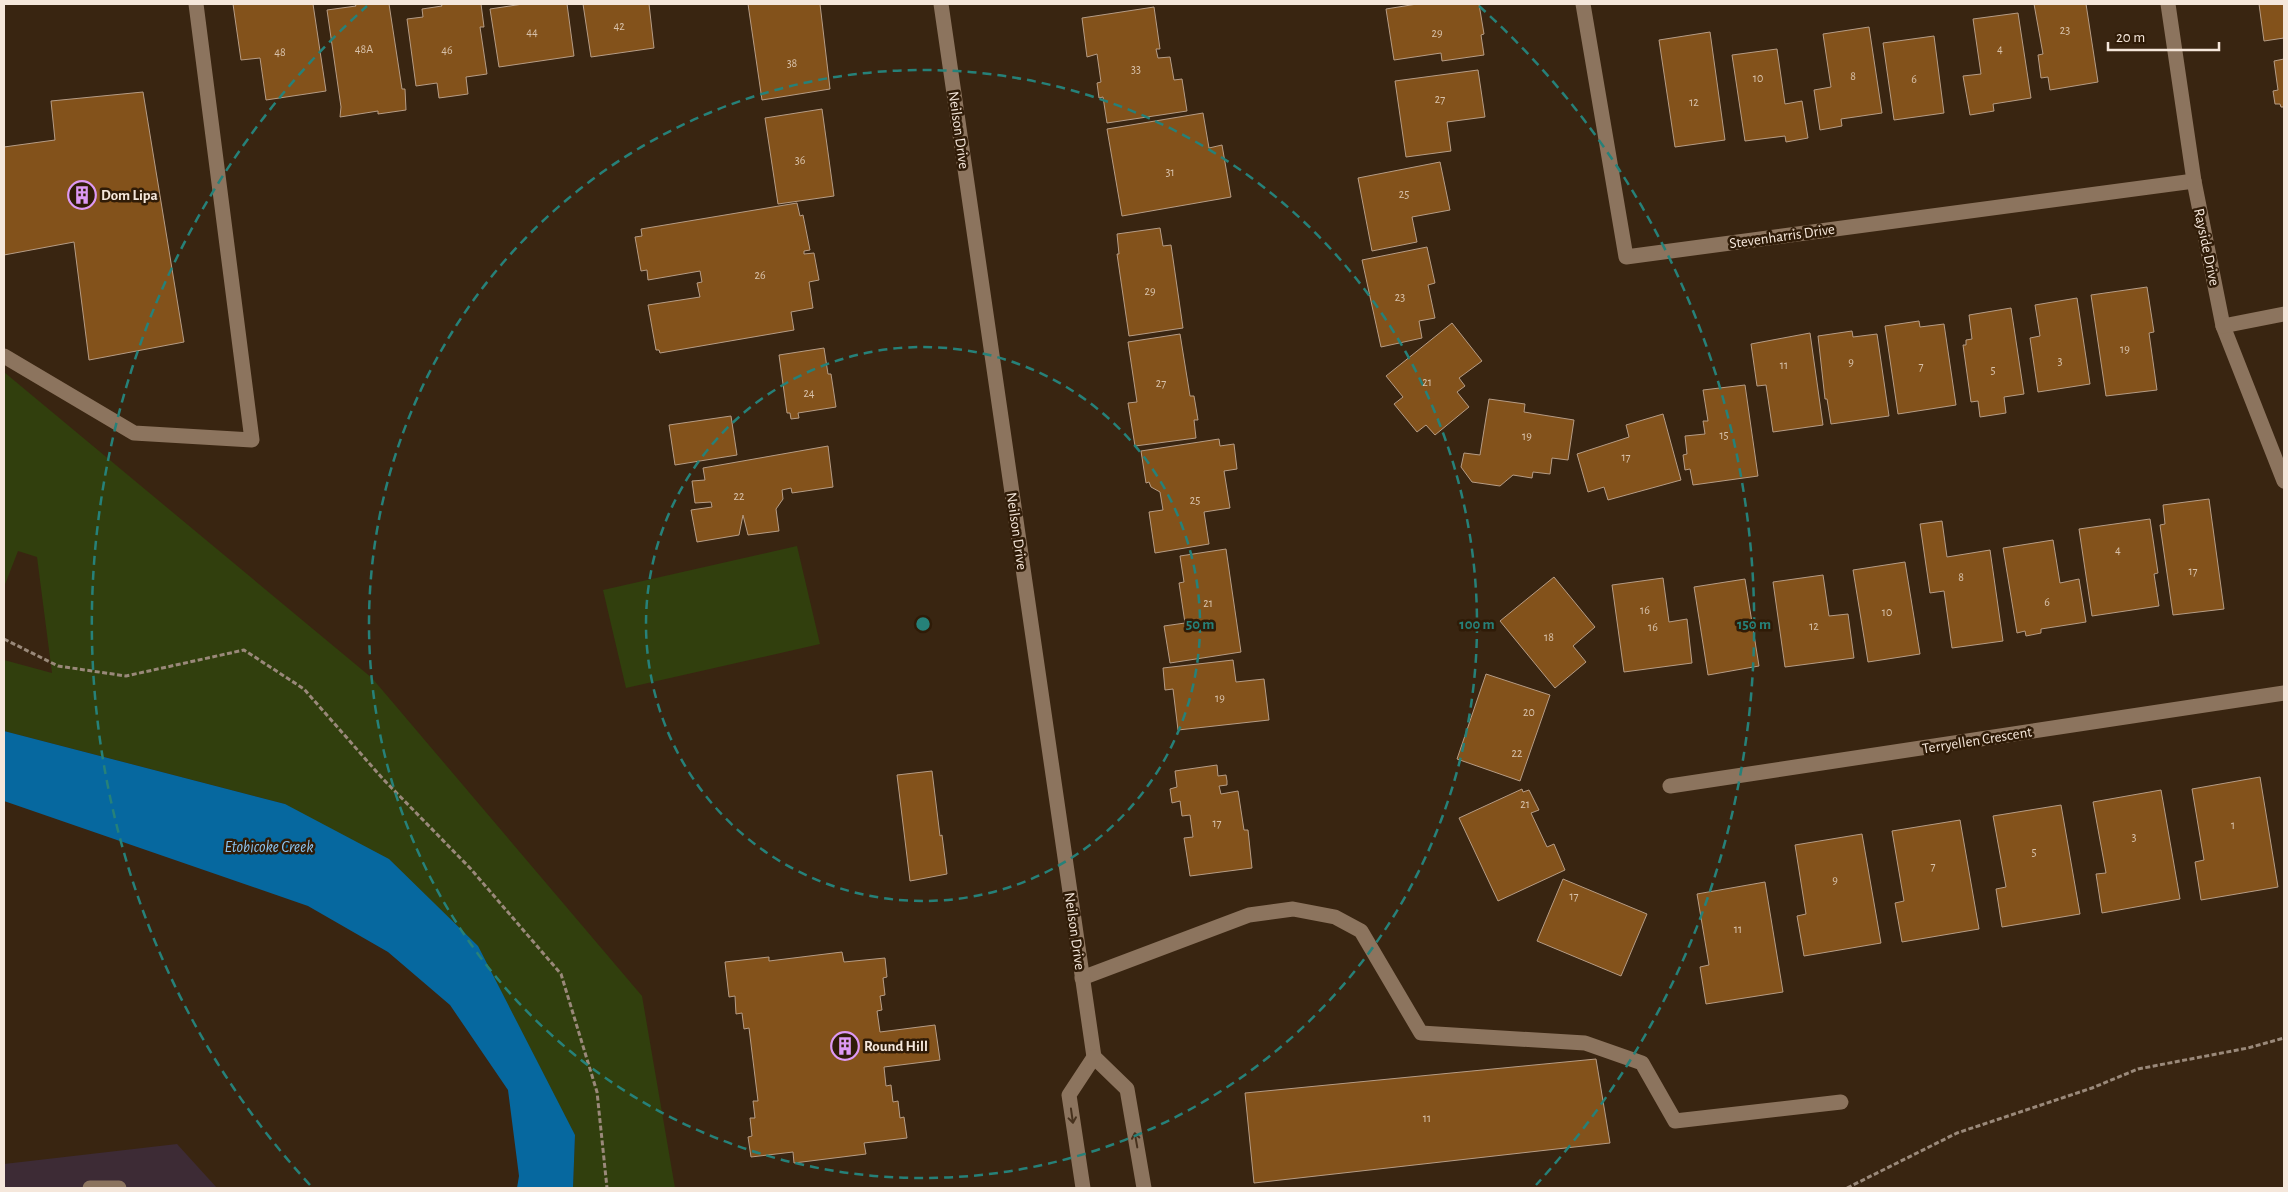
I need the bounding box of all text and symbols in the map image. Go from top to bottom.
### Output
house number: 42 [613,20,625,32]
scale bar [2108,20,2219,52]
house number: 23 [2060,24,2070,36]
house number: 44 [526,26,538,38]
house number: 29 [1431,27,1443,39]
text: 20 m [2116,30,2145,45]
house number: 48A [355,43,373,55]
house number: 4 [1997,43,2003,55]
house number: 46 [441,44,453,56]
house number: 48 [274,46,286,58]
house number: 38 [787,57,798,69]
house number: 33 [1131,63,1141,75]
house number: 8 [1850,70,1856,82]
house number: 10 [1753,72,1763,84]
house number: 6 [1911,73,1917,85]
street label: Neilson Drive [946,90,971,170]
house number: 27 [1435,93,1445,105]
house number: 12 [1689,96,1699,108]
house number: 36 [795,154,806,166]
house number: 31 [1165,166,1175,178]
building icon: Dom Lipa [67,180,97,210]
place label: Dom Lipa [101,188,158,203]
house number: 25 [1399,188,1409,200]
street label: Rayside Drive [2191,207,2222,287]
street label: Stevenharris Drive [1728,222,1836,251]
house number: 26 [754,269,766,281]
house number: 29 [1144,285,1156,297]
house number: 23 [1395,291,1405,303]
house number: 19 [2120,343,2130,355]
house number: 3 [2058,355,2063,367]
house number: 9 [1848,356,1854,368]
house number: 11 [1780,359,1788,371]
house number: 7 [1918,360,1924,372]
house number: 5 [1990,364,1996,376]
house number: 21 [1422,376,1432,388]
house number: 27 [1156,377,1166,389]
house number: 24 [803,387,815,399]
house number: 15 [1719,429,1729,441]
house number: 19 [1522,430,1532,442]
house number: 17 [1621,451,1631,463]
house number: 22 [734,490,745,502]
street label: Neilson Drive [1004,491,1029,571]
house number: 25 [1190,494,1200,506]
house number: 4 [2115,544,2121,556]
house number: 17 [2188,565,2198,577]
house number: 8 [1958,571,1964,583]
house number: 6 [2044,596,2050,608]
house number: 21 [1203,597,1213,609]
house number: 16 [1640,604,1650,616]
house number: 10 [1882,606,1892,618]
centre of rings [914,615,932,633]
text: 50 m [1186,617,1214,632]
text: 100 m [1459,617,1495,632]
text: 150 m [1737,617,1771,632]
house number: 12 [1809,620,1819,632]
house number: 16 [1648,621,1658,633]
house number: 18 [1544,631,1554,643]
house number: 19 [1215,692,1225,704]
house number: 20 [1523,706,1535,718]
street label: Terryellen Crescent [1921,724,2033,757]
house number: 22 [1512,747,1523,759]
house number: 21 [1520,798,1530,810]
house number: 17 [1212,817,1222,829]
house number: 1 [2231,819,2235,831]
house number: 3 [2132,831,2137,843]
water label: Etobicoke Creek [224,839,314,855]
house number: 5 [2031,846,2037,858]
house number: 7 [1930,860,1936,872]
house number: 9 [1832,874,1838,886]
house number: 17 [1569,890,1579,902]
street label: Neilson Drive [1062,891,1087,971]
house number: 11 [1734,923,1742,935]
building icon: Round Hill [830,1031,860,1061]
place label: Round Hill [864,1039,928,1054]
one-way arrow [1067,1108,1077,1124]
house number: 11 [1423,1112,1431,1124]
one-way arrow [1131,1133,1141,1149]

